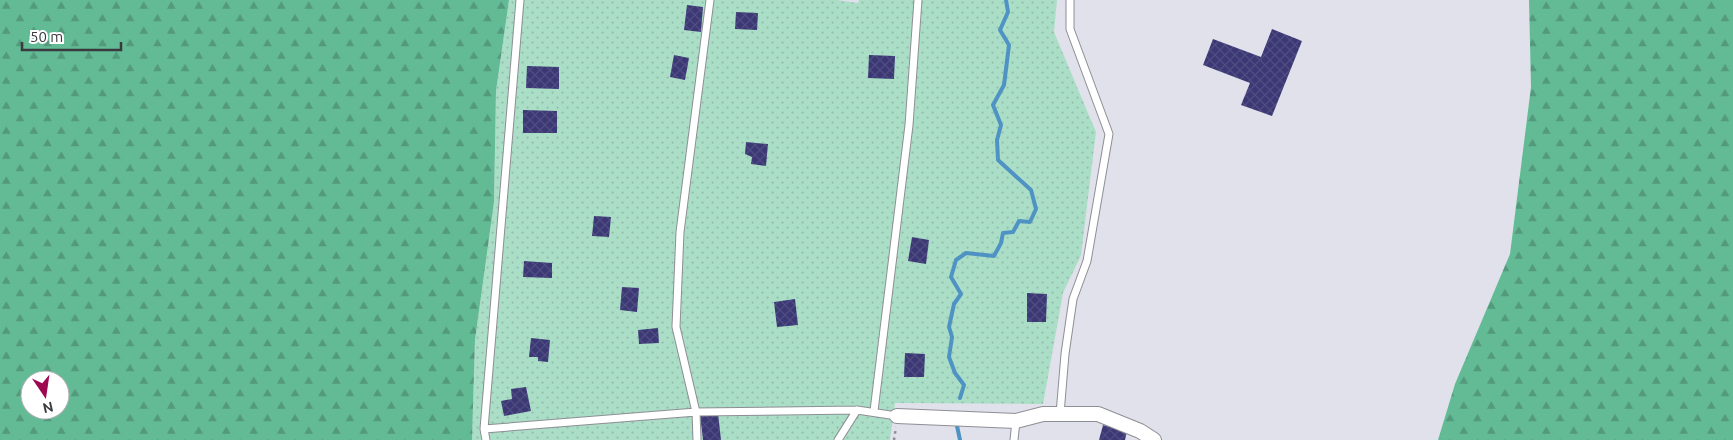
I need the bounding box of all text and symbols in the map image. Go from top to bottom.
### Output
scale bar [22,20,121,52]
text: 50 m [30,28,63,45]
north arrow [20,370,70,420]
text: N [41,399,55,417]

